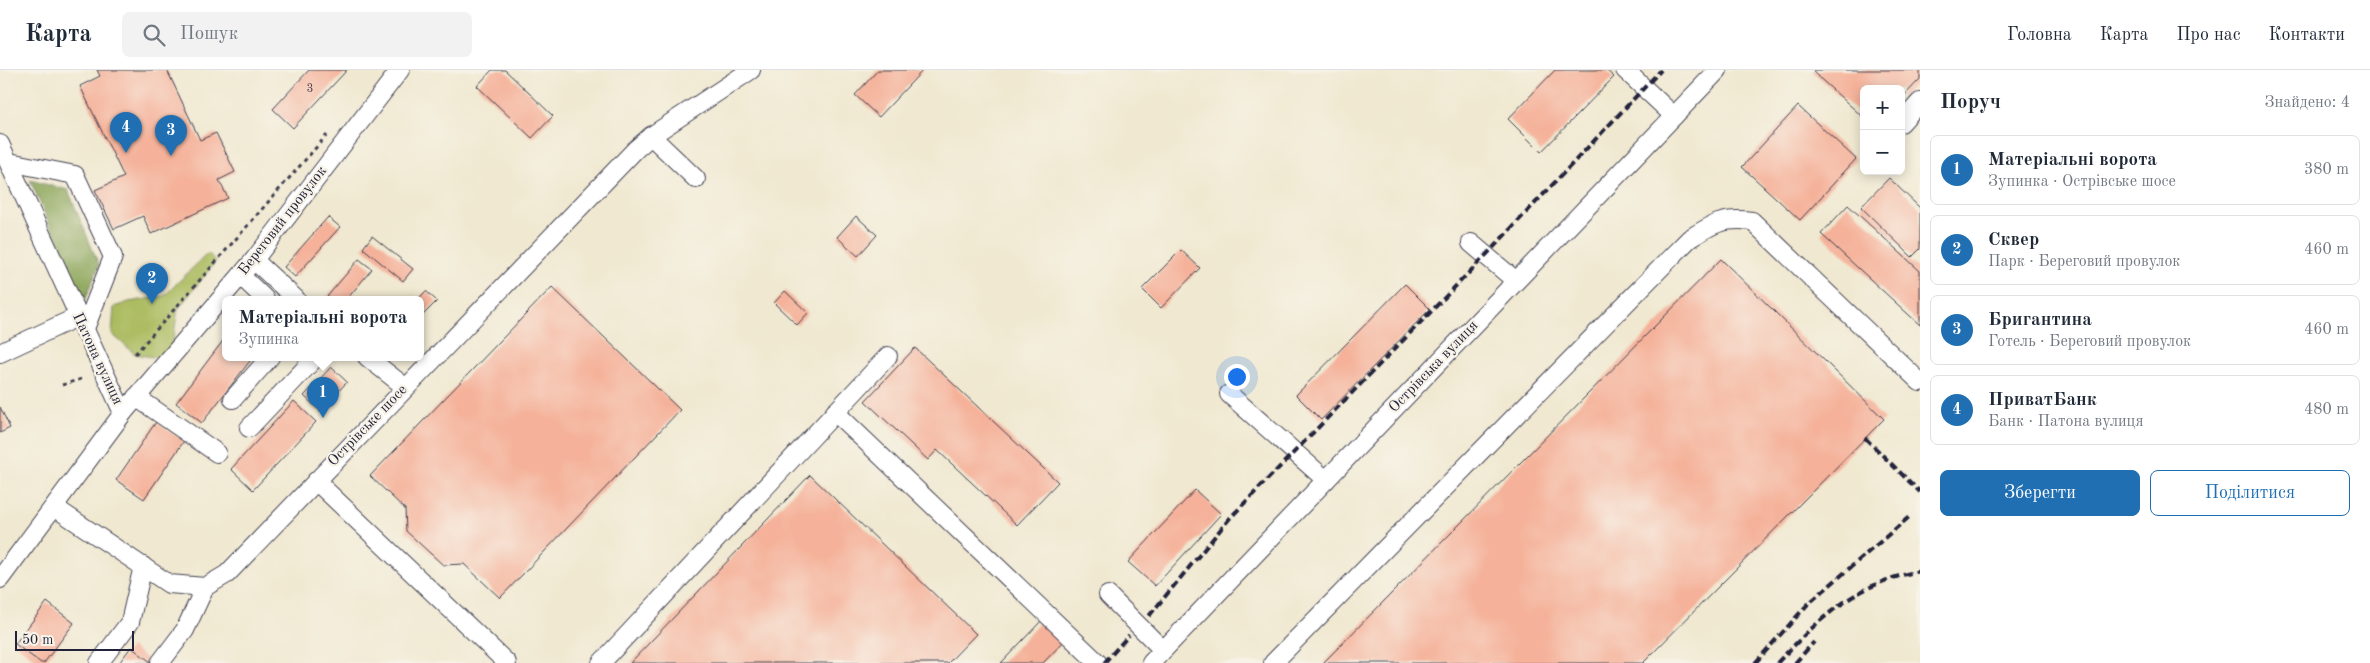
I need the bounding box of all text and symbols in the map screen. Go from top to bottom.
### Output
search box [122,12,472,57]
icon: search [140,21,168,49]
text: Карта [25,23,92,47]
text: Пошук [180,25,238,44]
text: Головна [2007,26,2072,44]
text: Карта [2100,26,2148,44]
text: Про нас [2176,26,2241,44]
text: Контакти [2269,26,2345,44]
house number: 3 [307,83,313,95]
map controls [1860,85,1905,175]
button: + [1860,85,1905,130]
text: Поруч [1940,92,2001,113]
text: Знайдено: 4 [2265,95,2350,111]
pin: 4 [110,112,142,153]
pin: 3 [155,115,187,156]
button: − [1860,130,1905,175]
text: Матеріальні ворота [1988,151,2157,170]
text: 1 [1952,162,1962,178]
text: 380 m [2304,162,2349,178]
street label: Береговий провулок [236,164,330,278]
text: Зупинка · Острівське шосе [1988,174,2176,190]
text: Сквер [1988,231,2039,250]
text: 2 [1952,242,1962,258]
text: 460 m [2304,242,2349,258]
text: Парк · Береговий провулок [1988,254,2180,270]
pin: 2 [136,263,168,304]
popup [222,296,424,361]
text: Матеріальні ворота [238,309,408,328]
street label: Патона вулиця [69,311,125,407]
text: Бригантина [1988,311,2092,330]
street label: Острівська вулиця [1387,318,1482,416]
text: 3 [1952,322,1962,338]
text: 460 m [2304,322,2349,338]
text: Зупинка [238,332,299,348]
text: Готель · Береговий провулок [1988,334,2191,350]
your location [1224,364,1250,390]
pin: 1 [307,377,339,418]
street label: Острівське шосе [325,382,411,470]
text: ПриватБанк [1988,391,2097,410]
text: 4 [1952,402,1962,418]
text: 480 m [2304,402,2349,418]
text: Банк · Патона вулиця [1988,414,2144,430]
button: Зберегти [1940,470,2140,516]
button: Поділитися [2150,470,2350,516]
scale bar [15,628,134,651]
text: 50 m [22,633,53,647]

